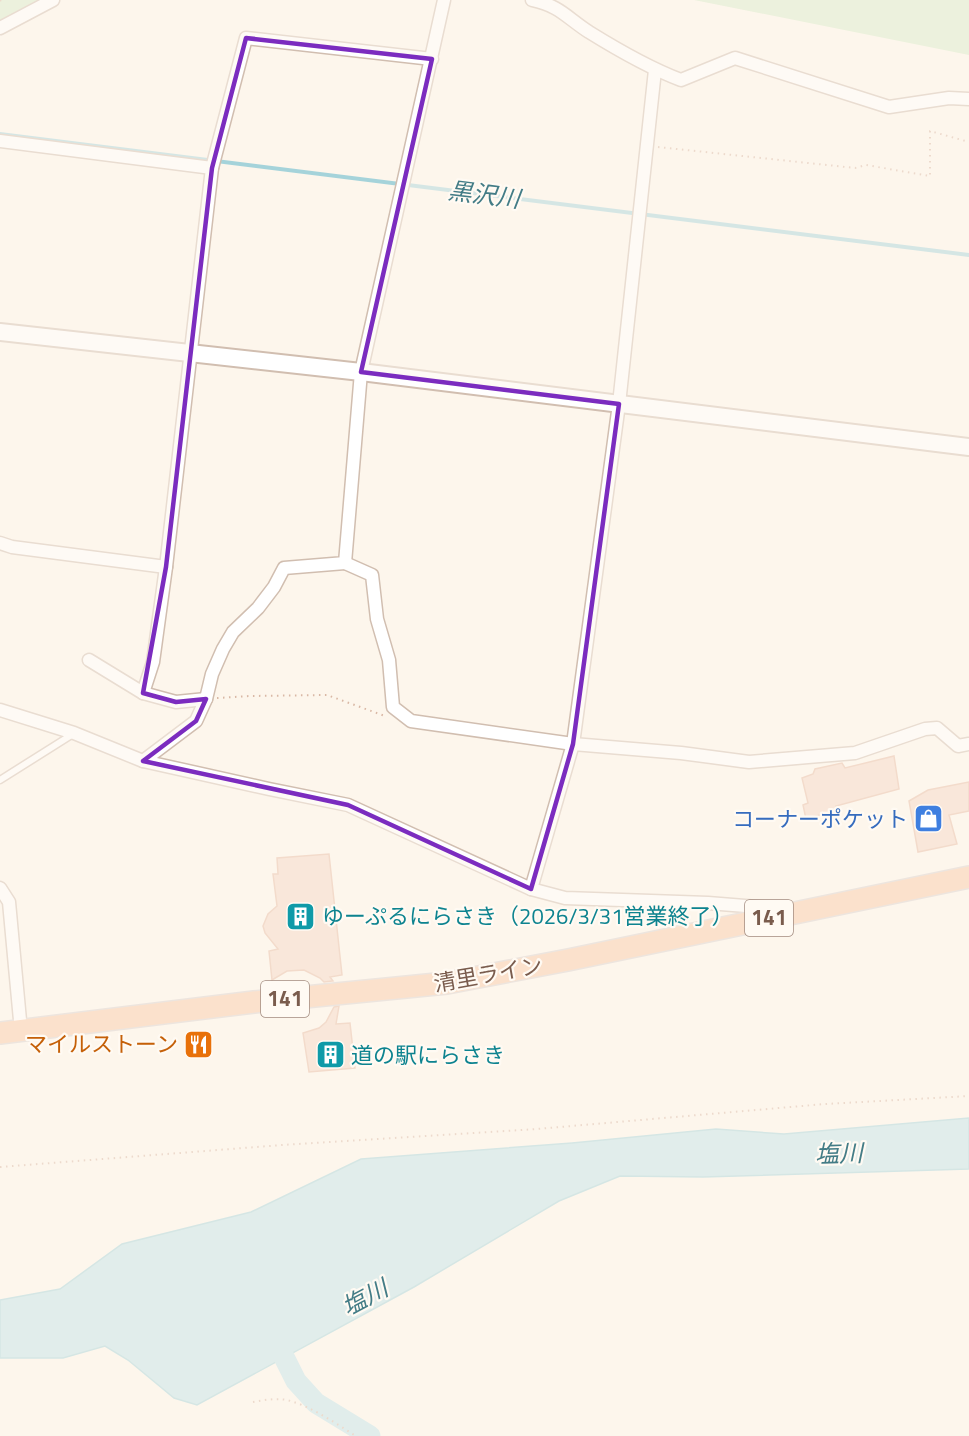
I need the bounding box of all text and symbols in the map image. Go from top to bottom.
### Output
water label: 黒沢川 [446,172,525,217]
place label: コーナーポケット [732,802,908,836]
shop icon: コーナーポケット [913,803,945,835]
place label: ゆーぷるにらさき（2026/3/31営業終了） [322,899,734,933]
building icon: ゆーぷるにらさき（2026/3/31営業終了） [285,900,317,932]
road number: 141 [745,900,793,936]
street label: 清里ライン [431,948,545,1000]
road number: 141 [261,981,309,1017]
place label: マイルストーン [25,1027,178,1061]
restaurant icon: マイルストーン [183,1028,215,1060]
place label: 道の駅にらさき [351,1038,505,1072]
building icon: 道の駅にらさき [314,1039,346,1071]
water label: 塩川 [814,1134,867,1172]
water label: 塩川 [335,1269,397,1324]

